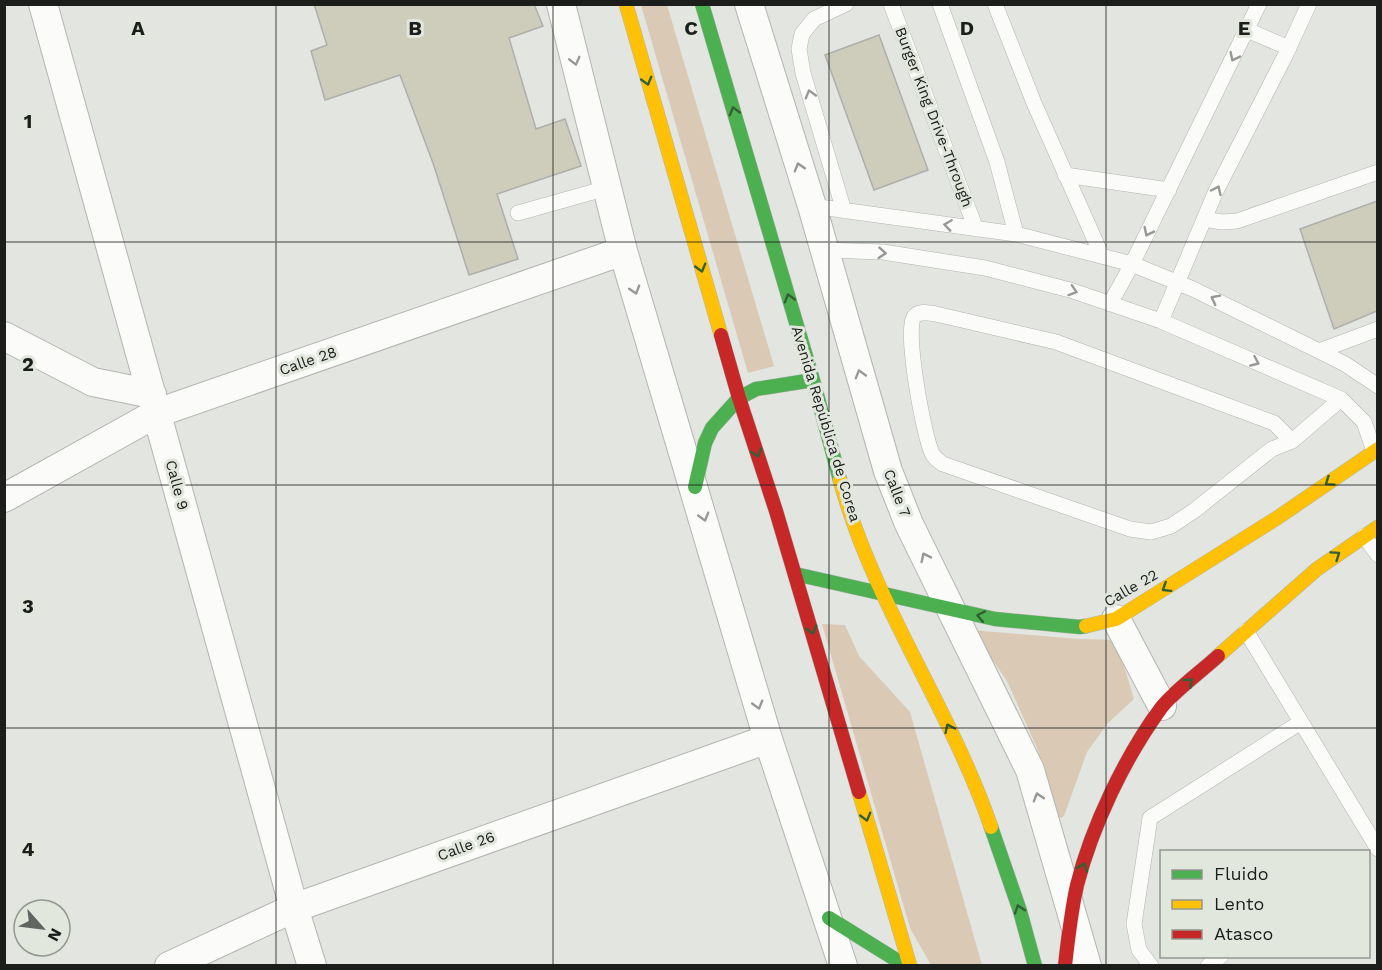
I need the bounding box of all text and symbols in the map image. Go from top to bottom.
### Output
text: A [131,16,145,40]
text: B [408,16,422,40]
text: C [684,16,698,40]
text: E [1238,16,1250,40]
street label: Burger King Drive-Through [891,24,977,210]
one-way arrow [1229,51,1241,62]
one-way arrow [568,56,581,66]
one-way arrow [640,76,653,86]
one-way arrow [805,89,817,100]
one-way arrow [729,106,741,117]
text: 1 [24,109,32,133]
one-way arrow [794,162,806,173]
one-way arrow [1209,186,1221,197]
one-way arrow [943,219,952,231]
one-way arrow [1143,226,1155,237]
one-way arrow [878,246,887,259]
one-way arrow [694,262,706,273]
one-way arrow [1067,284,1078,296]
one-way arrow [628,285,640,295]
one-way arrow [784,293,796,304]
one-way arrow [1210,295,1221,307]
street label: Avenida República de Corea [788,324,865,525]
street label: Calle 28 [277,343,339,379]
text: 2 [22,352,34,376]
one-way arrow [1248,355,1259,367]
one-way arrow [855,369,867,380]
one-way arrow [750,447,762,458]
street label: Calle 9 [162,458,192,512]
street label: Calle 7 [880,467,914,519]
one-way arrow [1325,475,1336,486]
one-way arrow [696,512,709,522]
one-way arrow [1330,551,1341,562]
one-way arrow [920,553,932,564]
street label: Calle 22 [1101,565,1161,611]
one-way arrow [1161,580,1172,591]
text: 3 [22,594,34,618]
one-way arrow [977,610,987,623]
one-way arrow [805,624,817,635]
one-way arrow [1182,678,1192,689]
one-way arrow [751,699,763,709]
one-way arrow [944,723,956,734]
one-way arrow [1033,792,1045,803]
one-way arrow [859,811,871,822]
street label: Calle 26 [435,827,497,865]
text: 4 [22,837,35,861]
legend [1160,850,1370,958]
one-way arrow [1076,862,1089,873]
text: Fluido [1214,863,1268,884]
text: Lento [1214,893,1264,914]
north arrow [12,898,72,958]
one-way arrow [1014,904,1026,915]
text: Atasco [1214,923,1273,944]
text: N [44,925,66,945]

